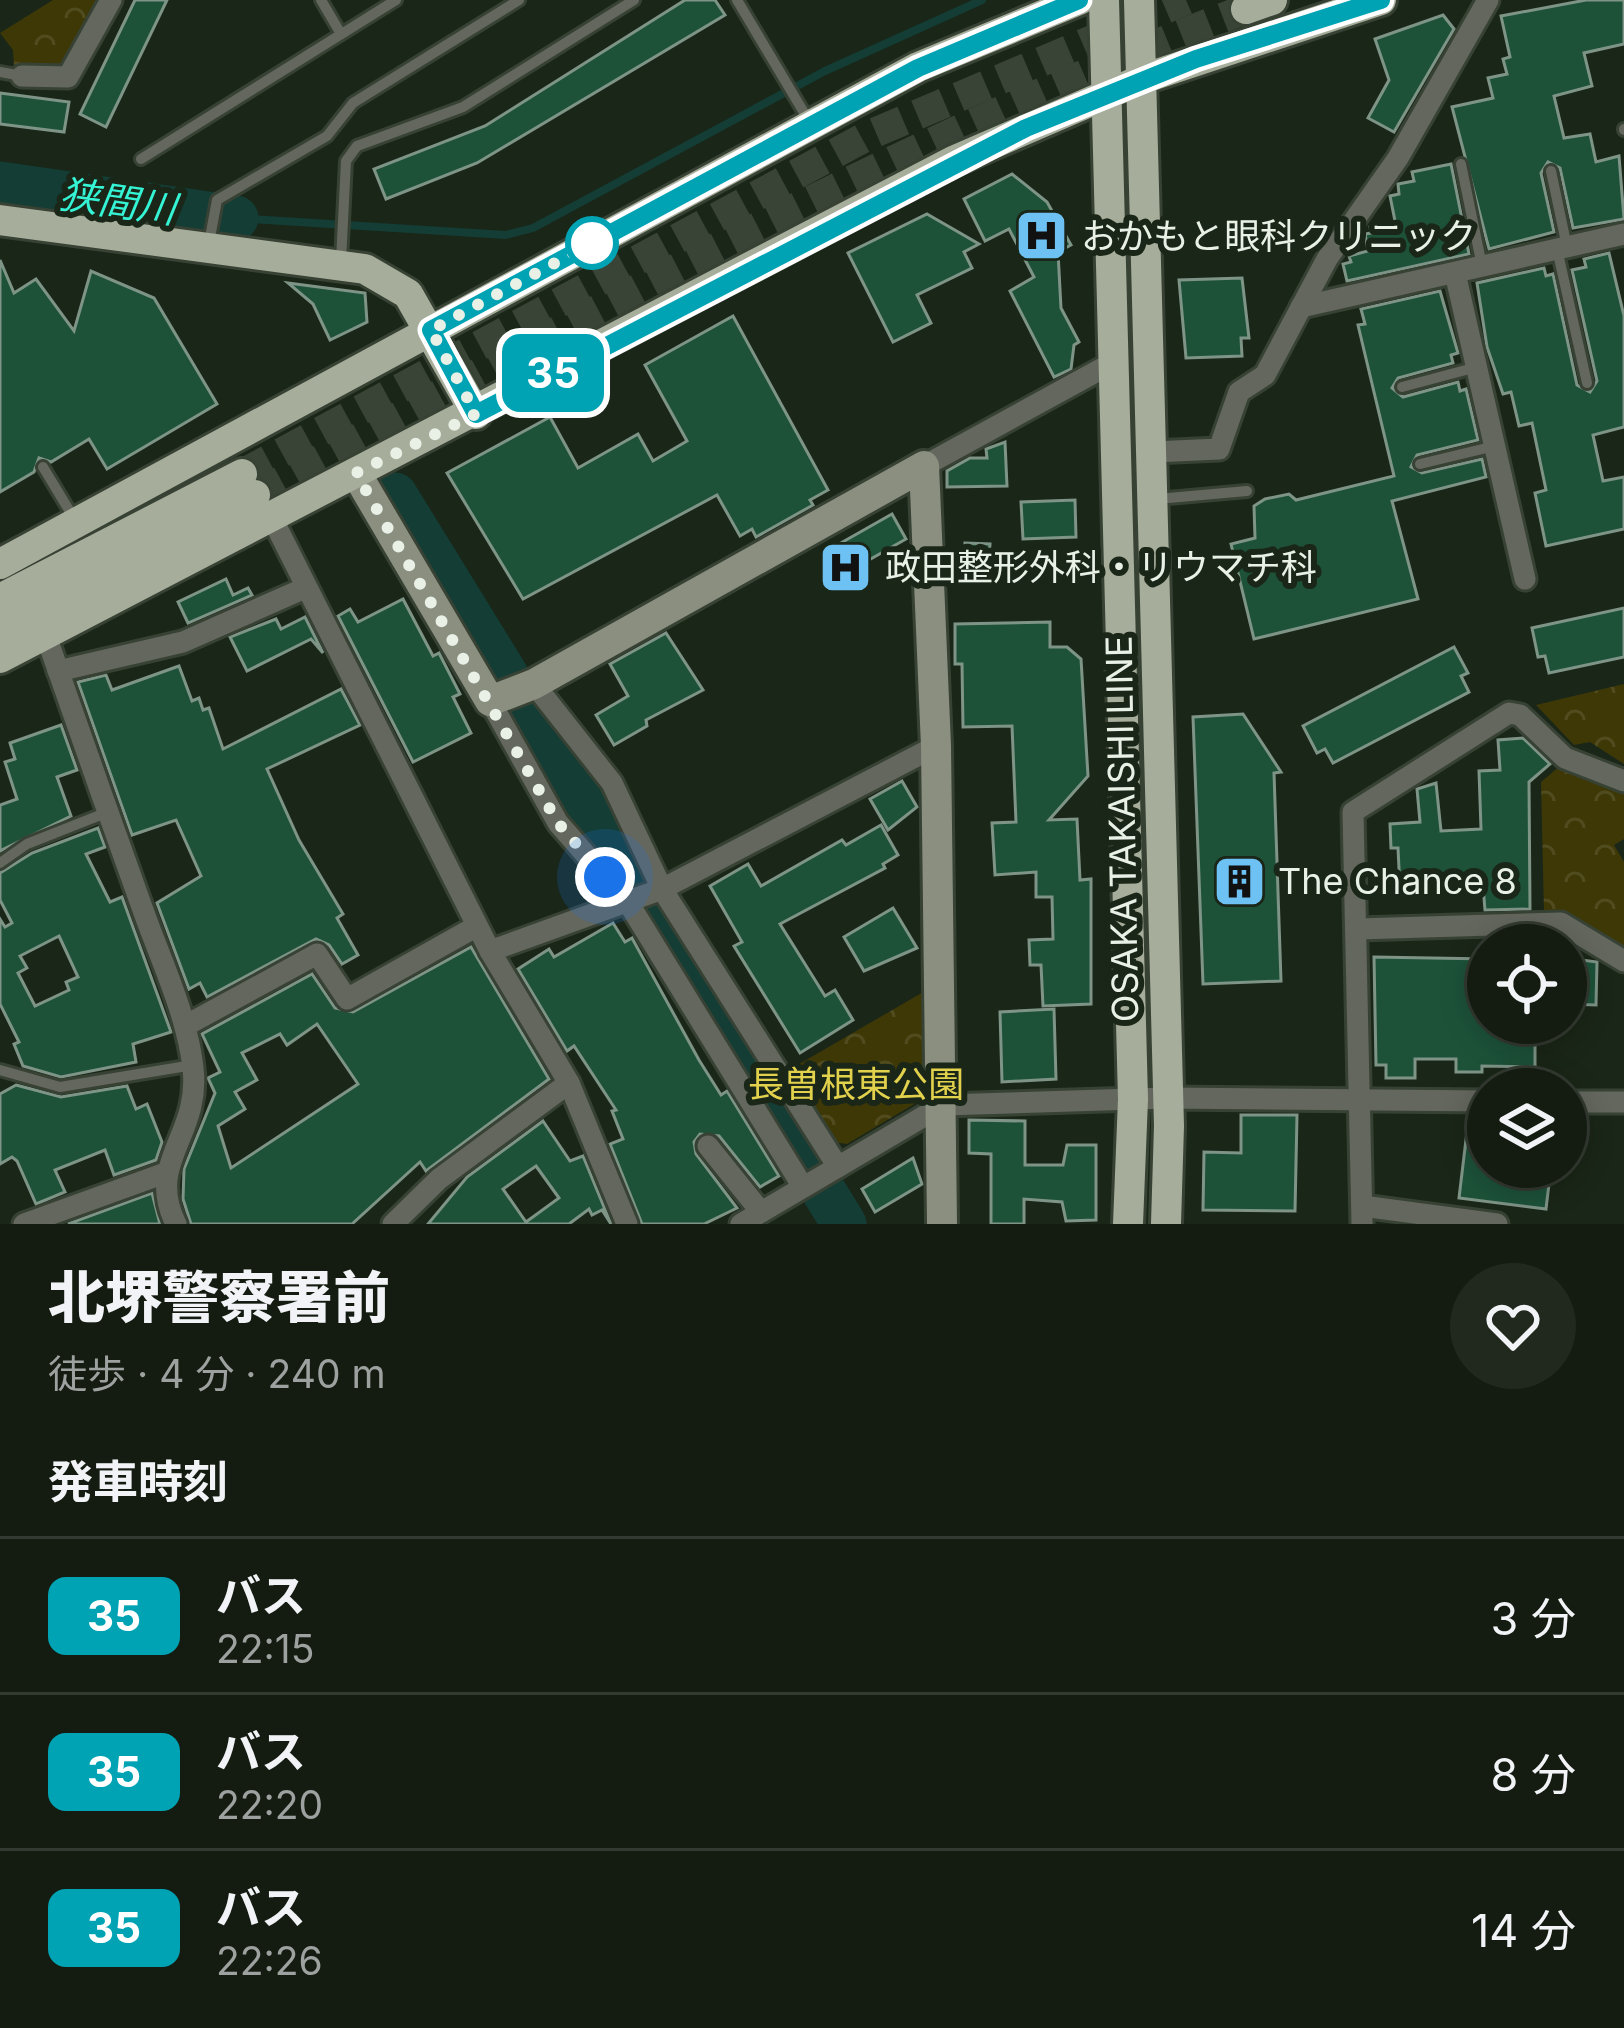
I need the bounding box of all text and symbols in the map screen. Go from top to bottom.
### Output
water label: 狭間川 [57,170,183,233]
hospital icon: おかもと眼科クリニック [1014,208,1070,264]
place label: おかもと眼科クリニック [1081,214,1476,258]
unlabelled marker [567,218,617,268]
line badge: 35 [499,334,607,412]
text: 35 [526,347,580,398]
hospital icon: 政田整形外科・リウマチ科 [818,539,874,595]
place label: 政田整形外科・リウマチ科 [885,545,1317,589]
street label: OSAKA TAKAISHI LINE [1097,635,1147,1023]
your location [575,847,635,907]
building icon: The Chance 8 [1211,853,1267,909]
place label: The Chance 8 [1278,859,1517,903]
map controls [1467,924,1587,1188]
button: locate [1467,924,1587,1044]
park label: 長曽根東公園 [748,1062,964,1106]
button: layers [1467,1068,1587,1188]
text: 北堺警察署前 [48,1263,390,1332]
button: heart [1450,1263,1576,1389]
text: 徒歩 · 4 分 · 240 m [48,1350,386,1397]
text: 発車時刻 [48,1454,228,1509]
text: バス [216,1568,306,1623]
text: 35 [87,1590,141,1641]
text: 3 分 [1491,1591,1576,1646]
text: 22:15 [216,1625,314,1672]
text: バス [216,1724,306,1779]
text: 35 [87,1746,141,1797]
text: 8 分 [1491,1747,1576,1802]
text: 22:20 [216,1781,323,1828]
text: バス [216,1880,306,1935]
text: 35 [87,1902,141,1953]
text: 14 分 [1471,1903,1576,1958]
text: 22:26 [216,1937,323,1984]

